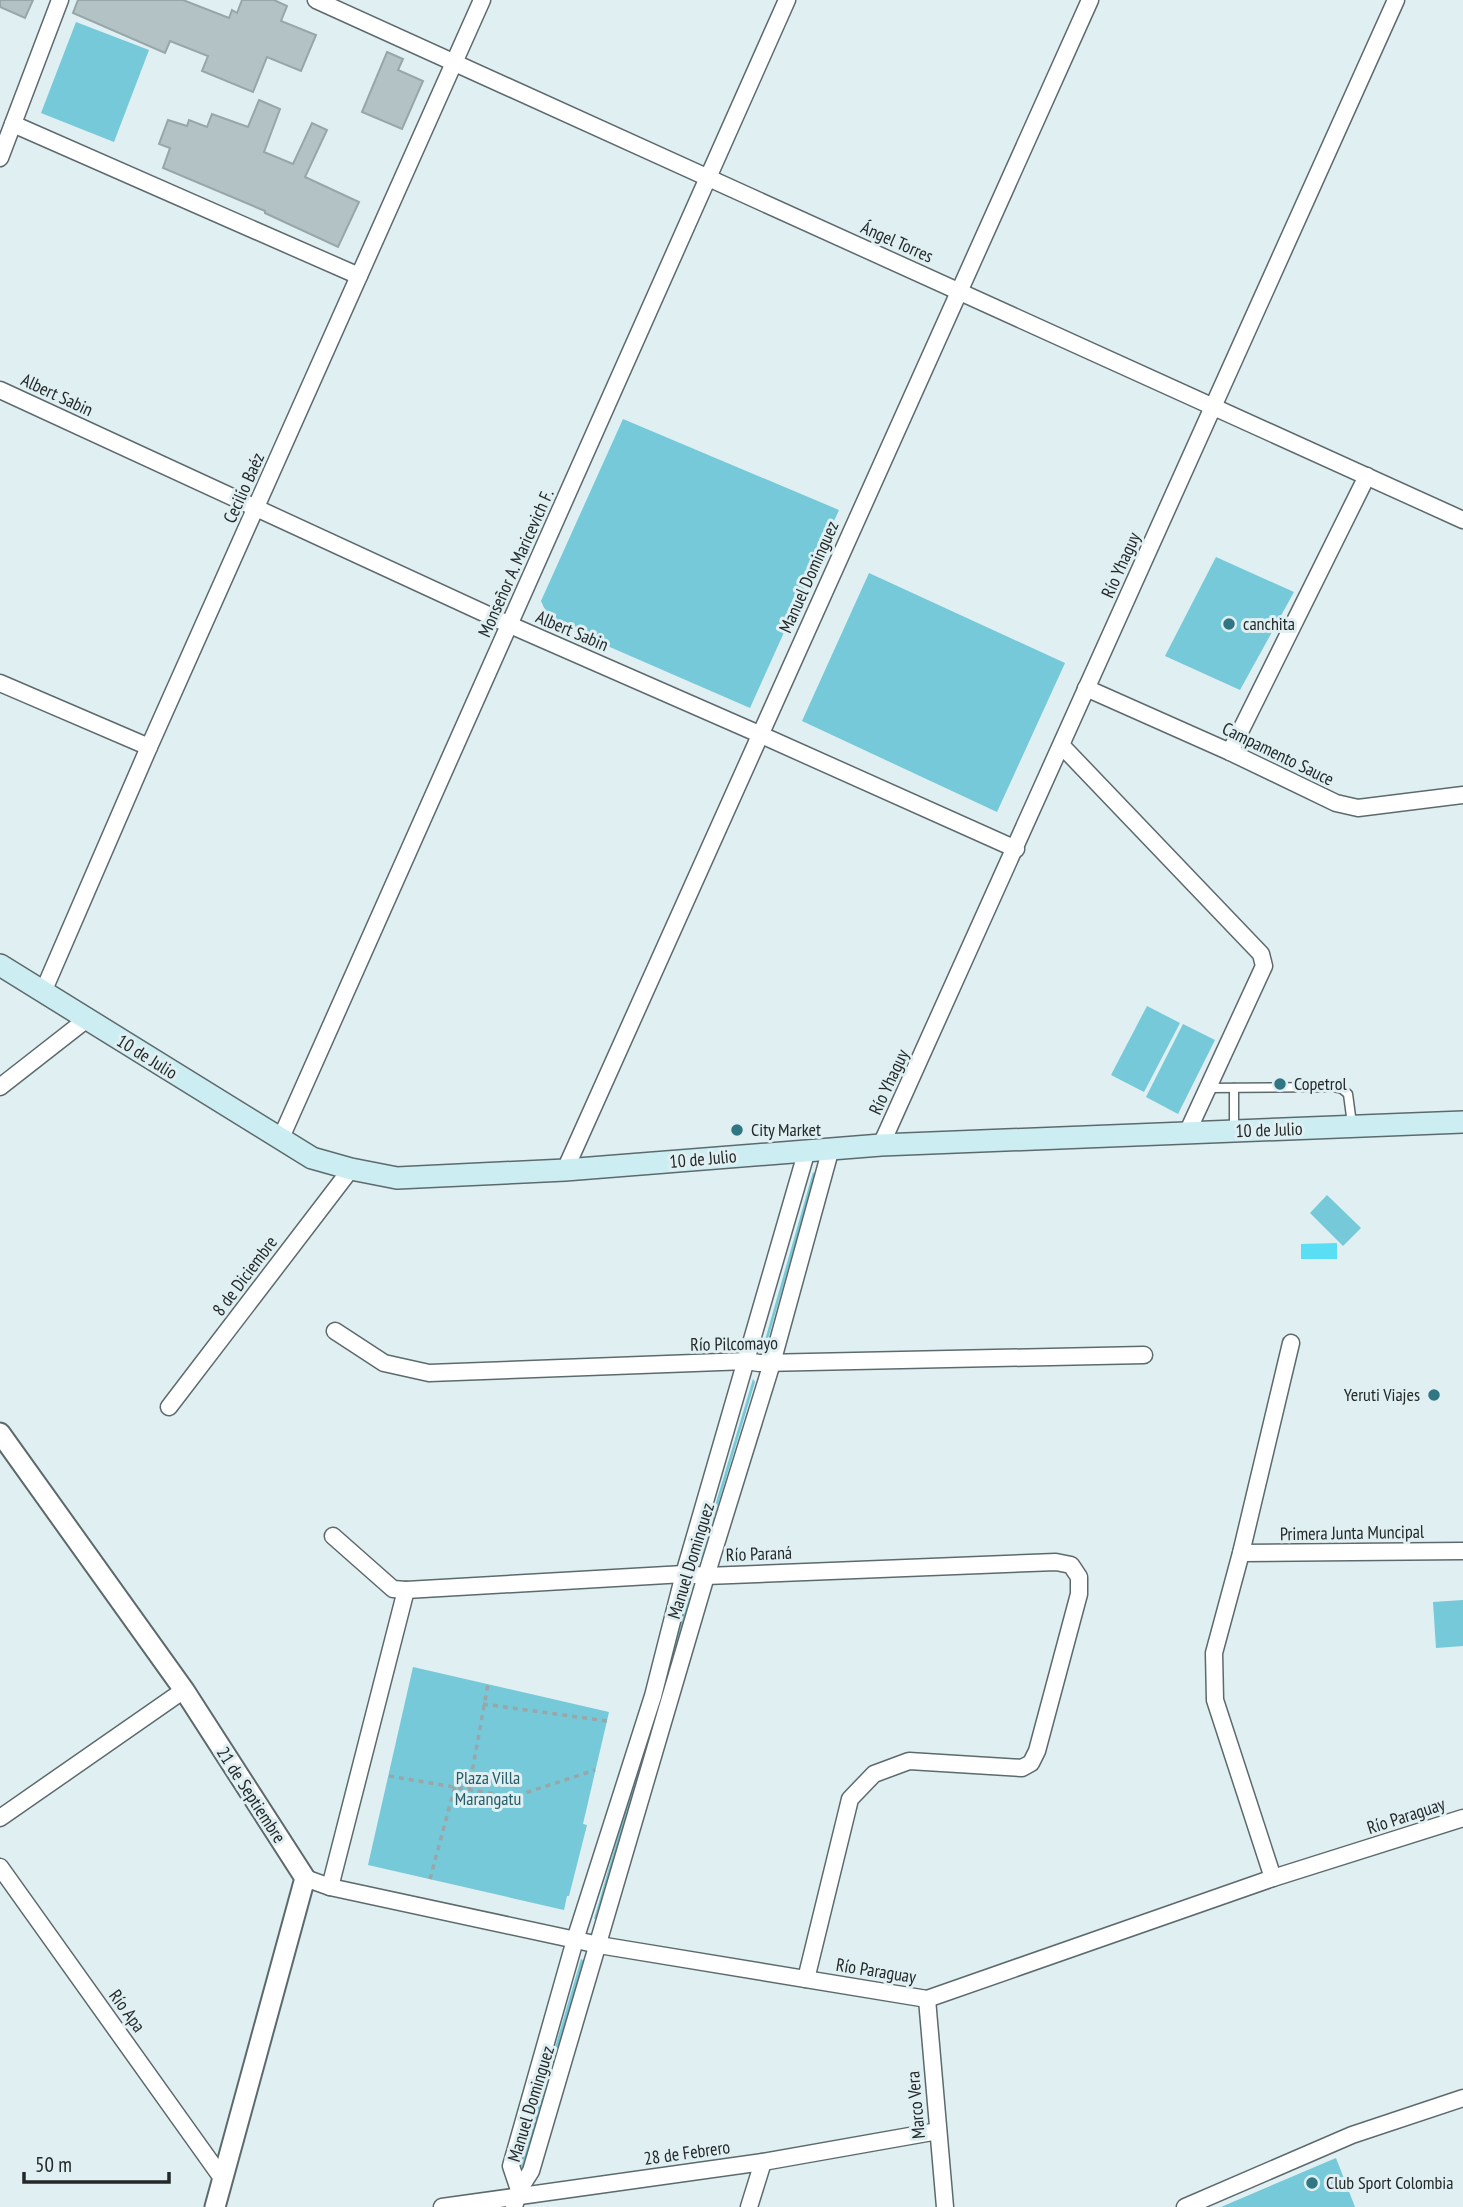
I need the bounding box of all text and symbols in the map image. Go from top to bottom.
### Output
street label: Ángel Torres [858,215,937,268]
street label: Albert Sabin [18,368,97,421]
street label: Cecilio Baéz [218,449,269,526]
street label: Monseñor A. Maricevich F. [473,485,559,640]
street label: Manuel Dominguez [774,517,843,636]
street label: Río Yhaguy [1096,528,1145,601]
street label: Albert Sabin [532,605,612,656]
place label: canchita [1243,612,1295,635]
marker: canchita [1221,616,1237,632]
street label: Campamento Sauce [1218,717,1338,791]
street label: 10 de Julio [113,1029,182,1084]
street label: Río Yhaguy [863,1045,914,1118]
place label: Copetrol [1294,1072,1347,1095]
marker: Copetrol [1272,1076,1288,1092]
street label: 10 de Julio [1235,1117,1303,1142]
place label: City Market [751,1118,821,1141]
marker: City Market [729,1122,745,1138]
street label: 10 de Julio [669,1144,738,1173]
street label: 8 de Diciembre [207,1231,282,1320]
street label: Río Pilcomayo [690,1331,778,1356]
place label: Yeruti Viajes [1344,1383,1420,1406]
marker: Yeruti Viajes [1426,1387,1442,1403]
street label: Manuel Dominguez [662,1500,719,1622]
street label: Primera Junta Muncipal [1280,1520,1425,1545]
street label: Río Paraná [725,1541,792,1566]
street label: 21 de Septiembre [212,1742,291,1847]
park label: Plaza Villa Marangatu [455,1766,521,1810]
street label: Río Paraguay [1364,1792,1448,1839]
street label: Río Paraguay [834,1953,918,1988]
street label: Río Apa [104,1985,151,2037]
street label: Manuel Dominguez [502,2043,559,2165]
street label: Marco Vera [901,2070,930,2140]
street label: 28 de Febrero [642,2135,732,2170]
scale bar [24,2140,170,2184]
text: 50 m [35,2151,72,2178]
place label: Club Sport Colombia [1326,2171,1453,2194]
marker: Club Sport Colombia [1304,2175,1320,2191]

